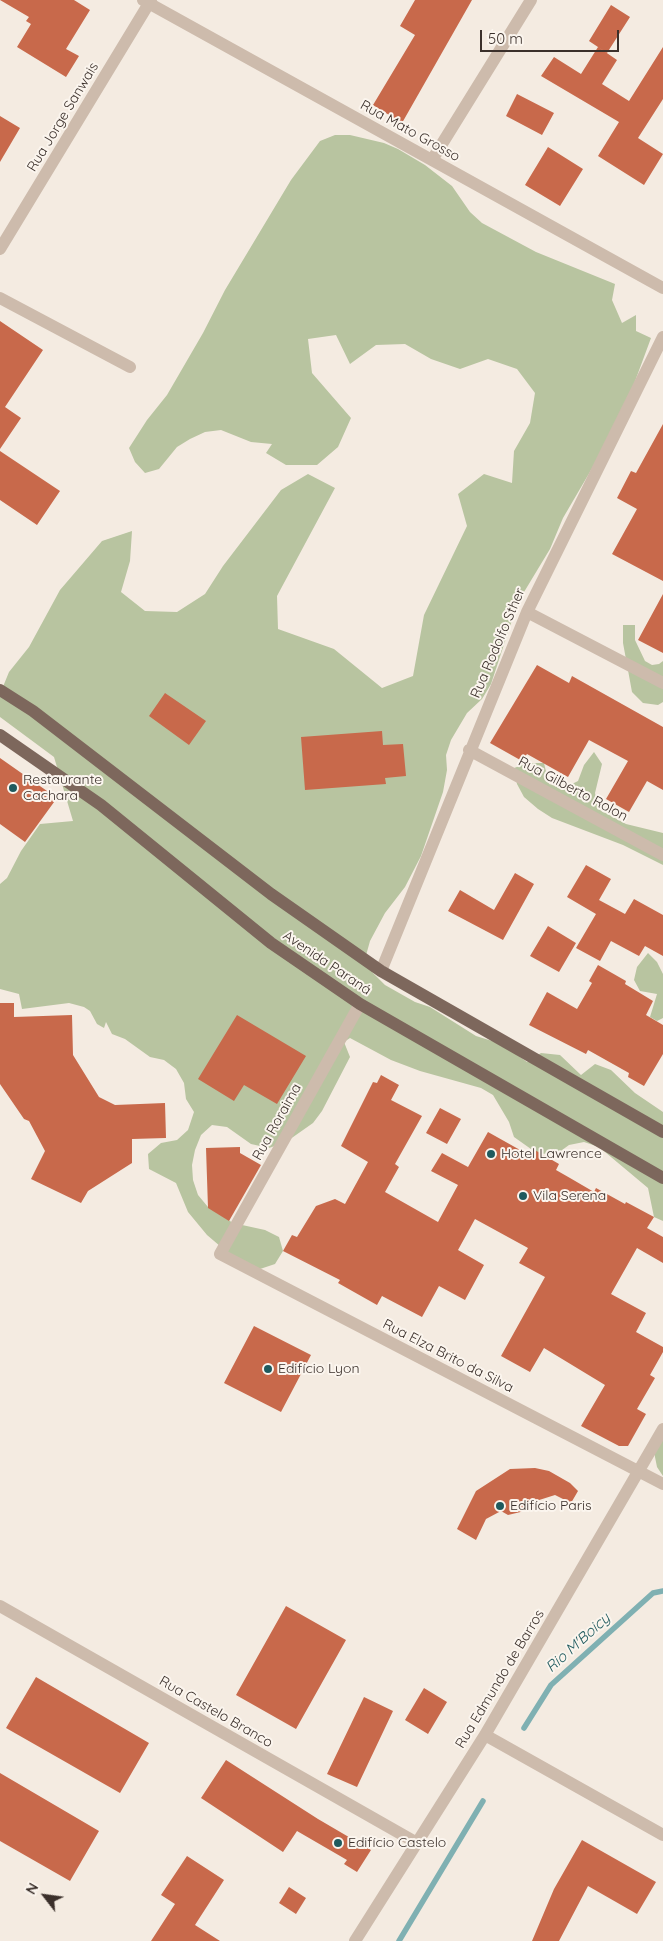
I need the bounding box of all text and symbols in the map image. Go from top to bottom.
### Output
scale bar [483,20,622,52]
text: 50 m [488,29,523,48]
street label: Rua Jorge Sanwais [24,59,102,175]
street label: Rua Mato Grosso [357,97,463,165]
street label: Rua Rodolfo Sther [467,585,529,701]
street label: Rua Gilberto Rolon [515,753,631,825]
place label: Restaurante Cachara [23,772,102,804]
marker: Restaurante Cachara [7,782,19,794]
street label: Avenida Paraná [280,927,374,999]
street label: Rua Roraima [249,1081,305,1163]
place label: Hotel Lawrence [501,1146,602,1162]
marker: Hotel Lawrence [485,1148,497,1160]
place label: Vila Serena [533,1188,606,1204]
marker: Vila Serena [517,1190,529,1202]
street label: Rua Elza Brito da Silva [380,1316,516,1396]
place label: Edifício Lyon [278,1361,359,1377]
marker: Edifício Lyon [262,1363,274,1375]
place label: Edifício Paris [510,1498,592,1514]
marker: Edifício Paris [494,1500,506,1512]
street label: Rua Edmundo de Barros [452,1607,548,1751]
water label: Rio M'Boicy [542,1610,614,1676]
street label: Rua Castelo Branco [156,1673,276,1751]
place label: Edifício Castelo [348,1835,446,1851]
marker: Edifício Castelo [332,1837,344,1849]
north arrow [20,1871,70,1921]
text: N [22,1880,42,1897]

